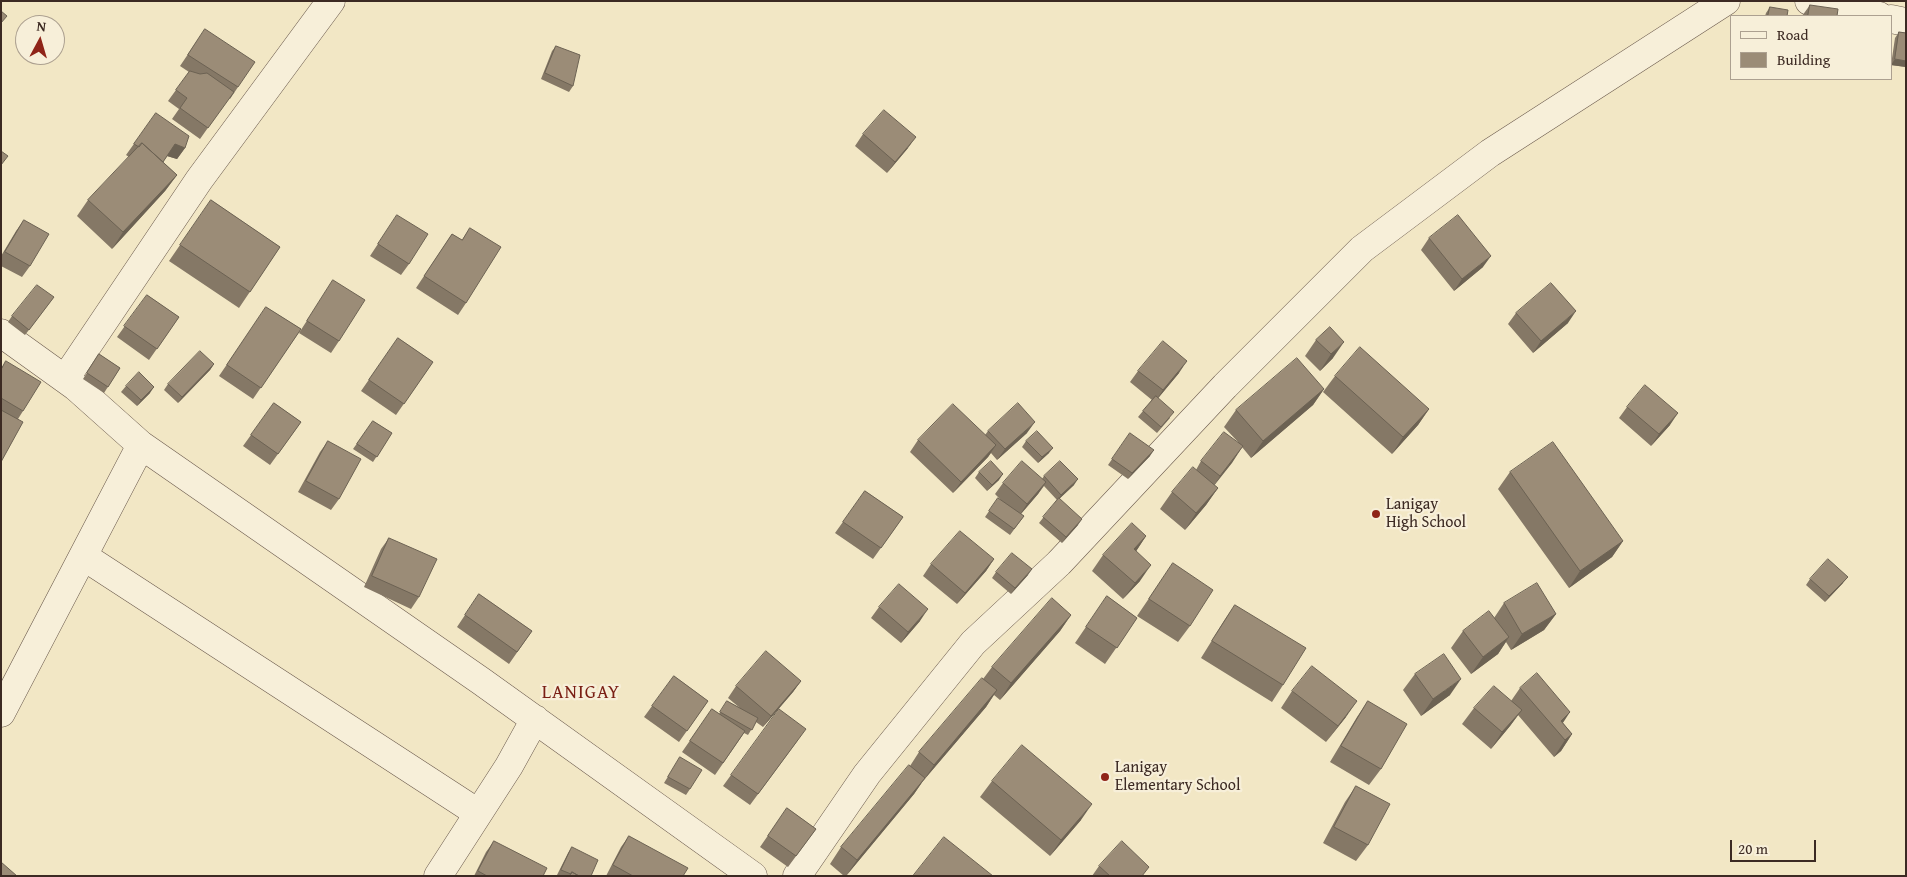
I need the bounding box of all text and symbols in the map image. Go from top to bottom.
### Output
north arrow [15,15,65,65]
legend [1730,15,1892,80]
text: N [36,16,47,37]
text: Road [1777,24,1808,45]
text: Building [1777,49,1830,70]
place label: Lanigay High School [1386,495,1466,533]
marker: Lanigay High School [1370,508,1382,520]
district label: LANIGAY [541,682,621,704]
place label: Lanigay Elementary School [1115,758,1240,796]
marker: Lanigay Elementary School [1099,771,1111,783]
scale bar [1732,830,1818,862]
text: 20 m [1738,838,1768,859]

